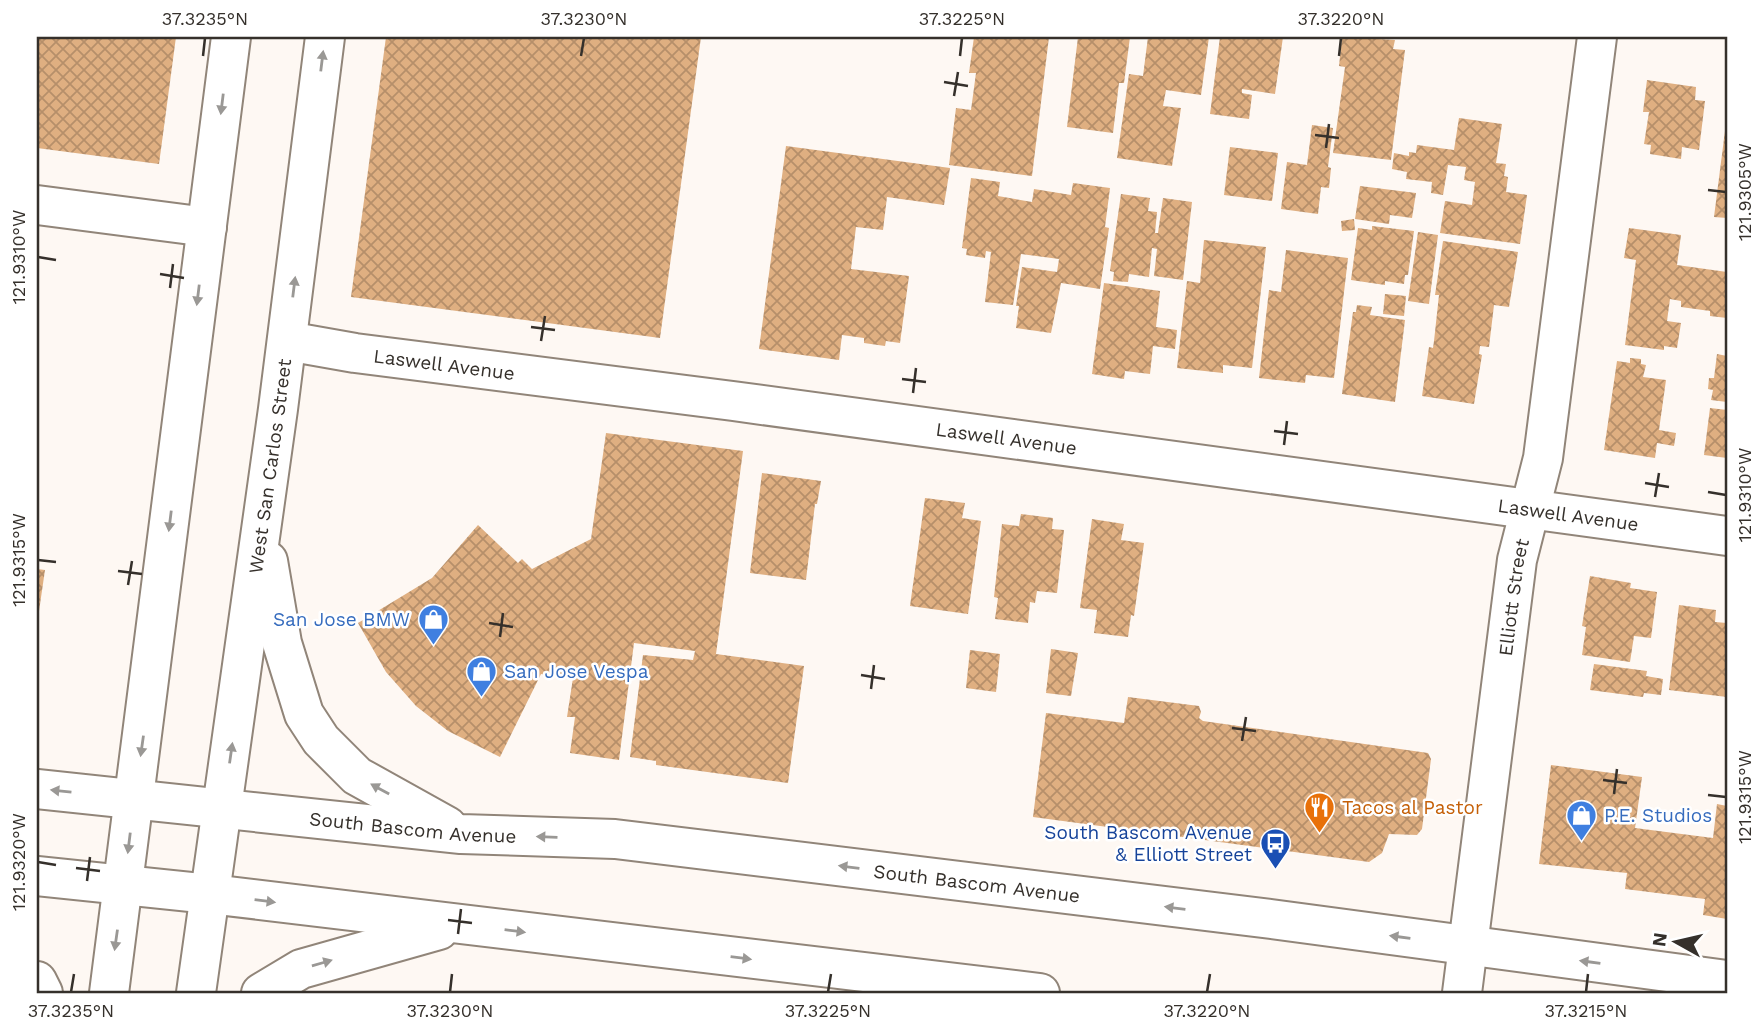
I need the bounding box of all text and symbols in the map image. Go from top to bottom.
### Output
text: 37.3235°N [162,8,248,29]
text: 37.3230°N [540,8,628,29]
text: 37.3225°N [919,8,1005,29]
text: 37.3220°N [1297,8,1385,29]
one-way arrow [317,50,328,72]
one-way arrow [216,94,227,116]
text: 121.9305°W [1734,143,1755,241]
text: 121.9310°W [8,210,29,304]
one-way arrow [288,276,299,298]
one-way arrow [193,284,204,306]
street label: Laswell Avenue [372,344,516,385]
street label: West San Carlos Street [244,357,296,575]
street label: Laswell Avenue [934,418,1078,460]
text: 121.9310°W [1734,448,1755,542]
street label: Laswell Avenue [1496,494,1640,536]
one-way arrow [164,510,175,532]
text: 121.9315°W [8,513,29,607]
street label: Elliott Street [1494,536,1534,657]
shop icon: San Jose BMW [416,602,450,646]
place label: San Jose BMW [273,608,410,631]
shop icon: San Jose Vespa [464,654,498,698]
place label: San Jose Vespa [504,660,649,683]
one-way arrow [136,736,147,758]
one-way arrow [226,742,237,764]
text: 121.9315°W [1734,750,1755,844]
one-way arrow [370,783,389,795]
one-way arrow [50,786,72,797]
restaurant icon: Tacos al Pastor [1302,790,1336,834]
place label: Tacos al Pastor [1342,796,1483,819]
shop icon: P.E. Studios [1564,798,1598,842]
place label: P.E. Studios [1604,804,1712,827]
street label: South Bascom Avenue [308,807,517,848]
text: 121.9320°W [8,813,29,911]
place label: South Bascom Avenue & Elliott Street [1044,821,1252,866]
bus stop icon: South Bascom Avenue & Elliott Street [1258,826,1292,870]
one-way arrow [536,831,558,842]
one-way arrow [123,832,134,854]
street label: South Bascom Avenue [872,860,1081,908]
one-way arrow [838,862,860,873]
one-way arrow [254,896,276,907]
one-way arrow [1164,902,1186,913]
north arrow [1642,908,1712,978]
one-way arrow [504,926,526,937]
one-way arrow [111,929,122,951]
one-way arrow [1389,931,1411,942]
text: N [1647,931,1672,948]
one-way arrow [730,953,752,964]
one-way arrow [311,957,333,968]
one-way arrow [1579,957,1601,968]
text: 37.3235°N [28,1000,114,1021]
text: 37.3230°N [406,1000,494,1021]
text: 37.3225°N [785,1000,871,1021]
text: 37.3220°N [1163,1000,1251,1021]
text: 37.3215°N [1545,1000,1627,1021]

